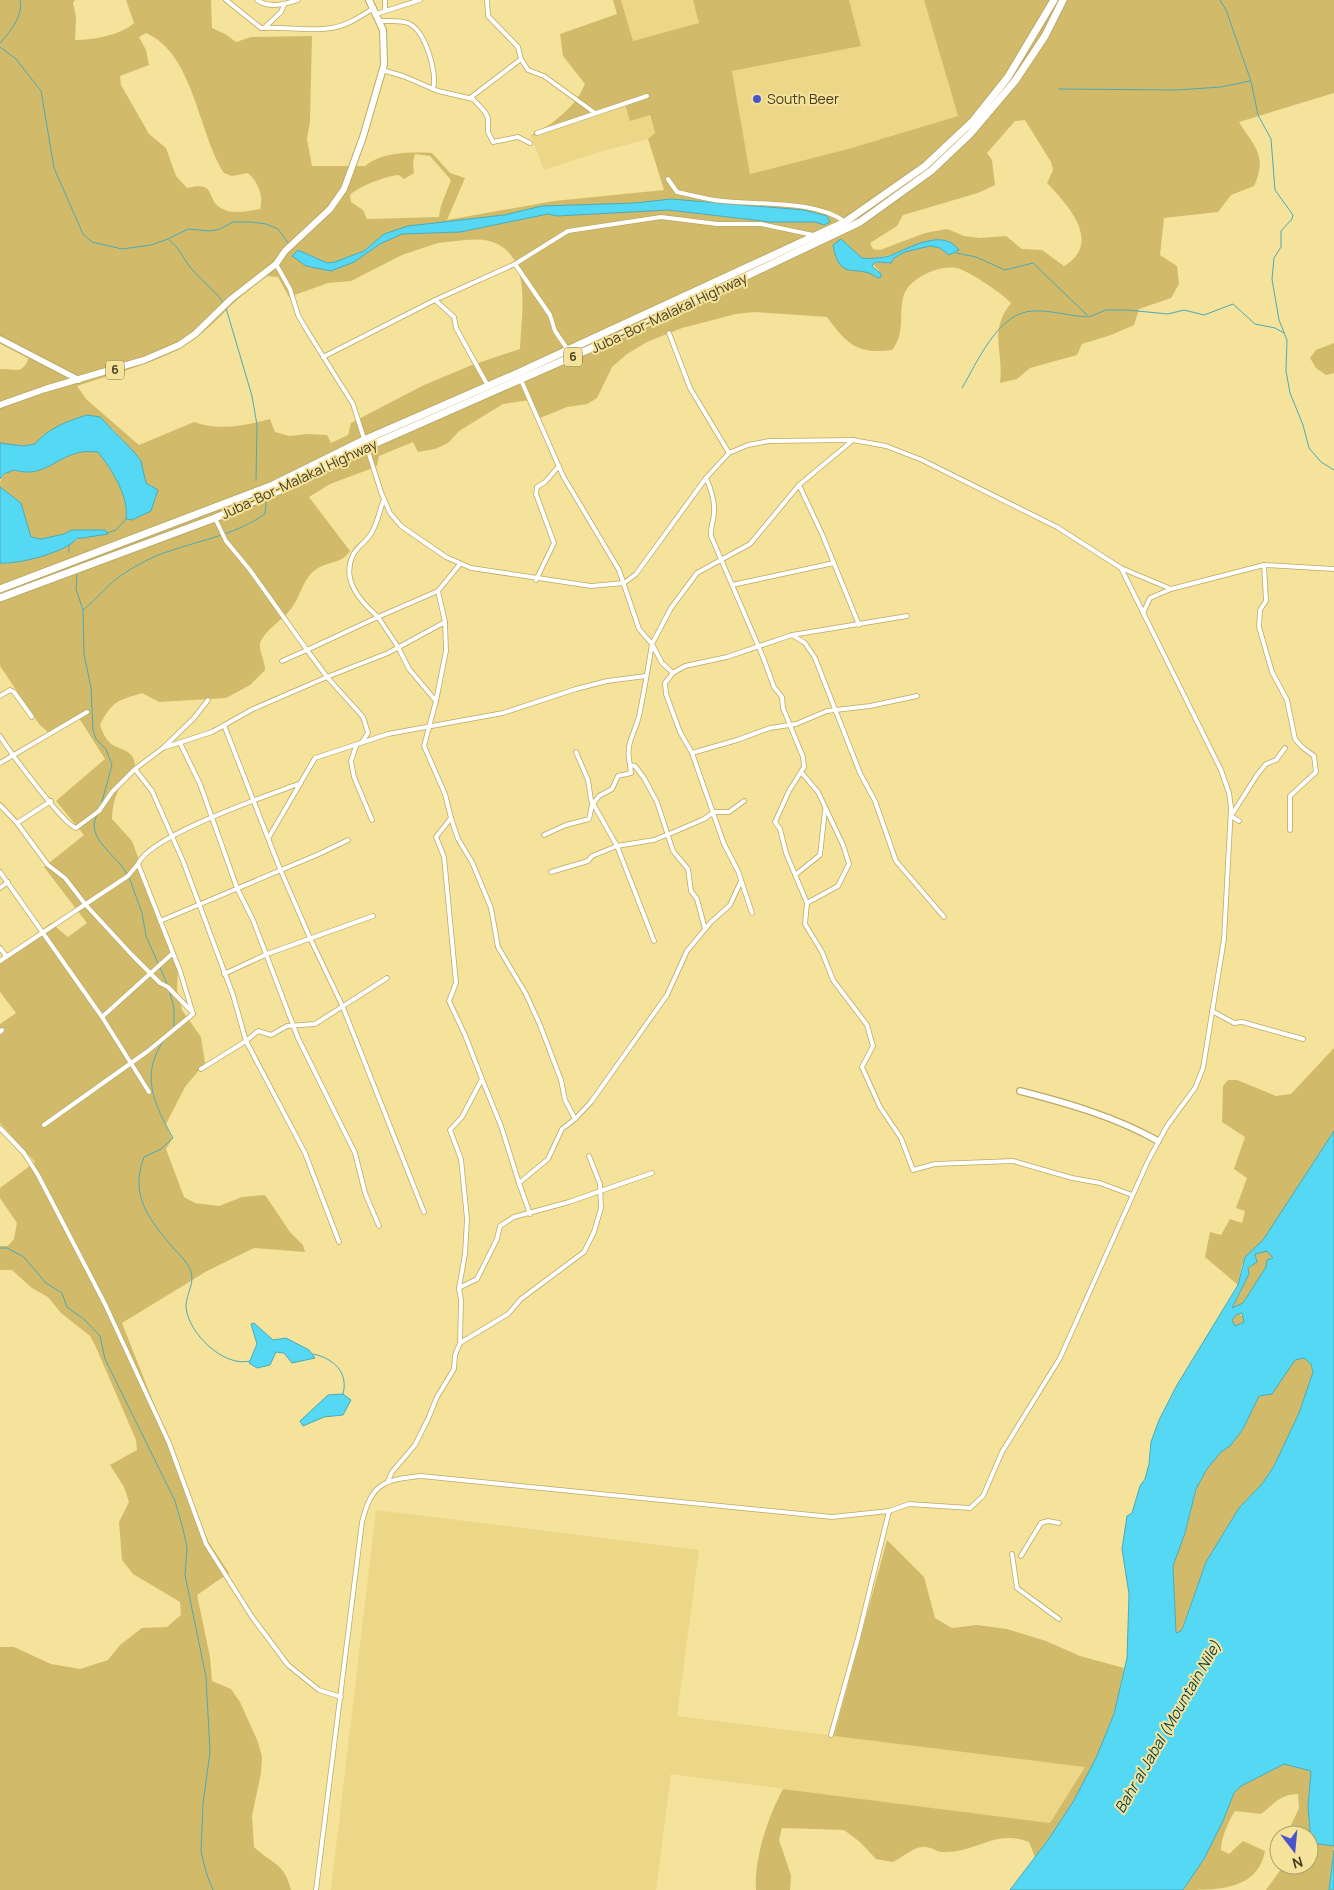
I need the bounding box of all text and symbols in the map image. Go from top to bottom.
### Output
place label: South Beer [767,89,839,108]
marker: South Beer [751,93,763,105]
street label: Juba-Bor-Malakal Highway [588,268,751,357]
road number: 6 [564,348,582,367]
road number: 6 [106,360,124,380]
street label: Juba-Bor-Malakal Highway [218,434,381,523]
water label: Bahr al Jabal (Mountain Nile) [1109,1637,1226,1817]
north arrow [1269,1825,1319,1875]
text: N [1290,1852,1305,1873]

